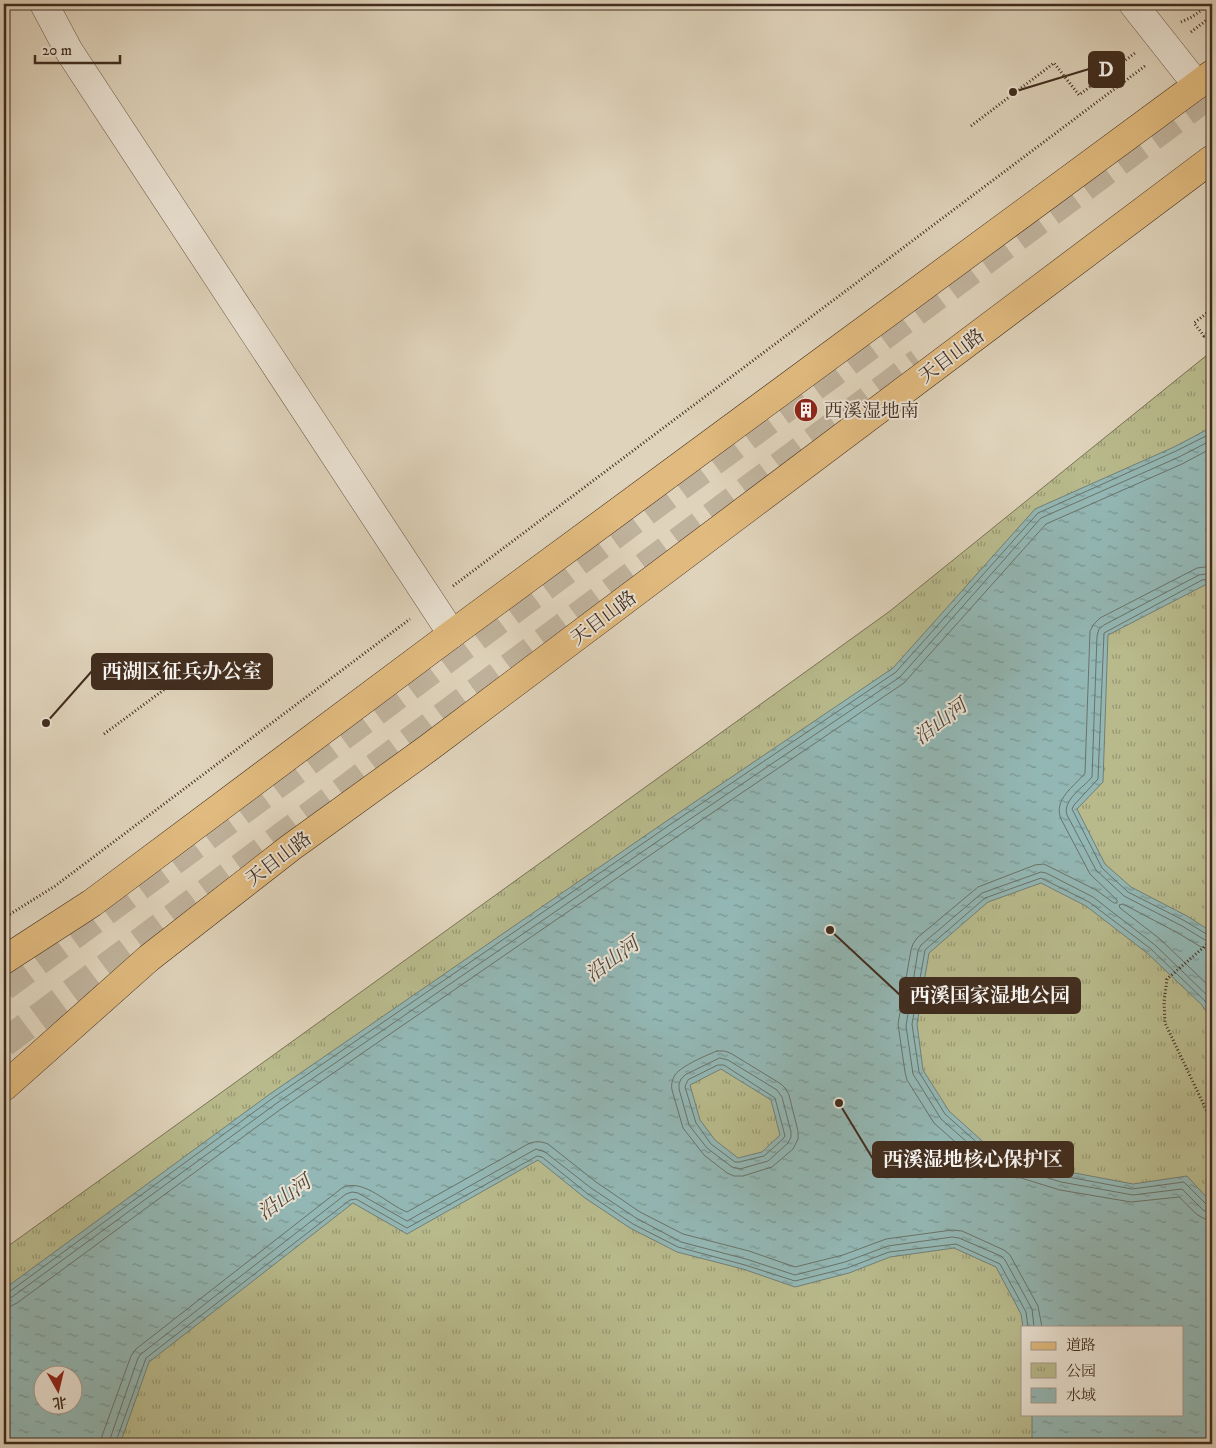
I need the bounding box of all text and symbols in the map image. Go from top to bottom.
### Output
scale bar [35,32,120,64]
text: 20 m [42,41,72,60]
callout: D [1089,52,1124,87]
text: D [1099,58,1114,83]
street label: 天目山路 [915,324,989,388]
building icon: 西溪湿地南 [793,397,819,423]
place label: 西溪湿地南 [824,400,919,423]
street label: 天目山路 [567,586,641,650]
callout: 西湖区征兵办公室 [92,654,272,689]
text: 西湖区征兵办公室 [102,660,262,685]
water label: 沿山河 [909,692,975,750]
street label: 天目山路 [242,827,316,891]
water label: 沿山河 [581,931,647,988]
callout: 西溪国家湿地公园 [900,978,1080,1013]
text: 西溪国家湿地公园 [910,984,1070,1009]
callout: 西溪湿地核心保护区 [873,1142,1073,1177]
text: 西溪湿地核心保护区 [883,1148,1063,1173]
water label: 沿山河 [253,1169,319,1226]
legend [1021,1326,1184,1416]
text: 道路 [1066,1336,1096,1355]
text: 公园 [1066,1362,1096,1381]
north arrow [32,1366,82,1416]
text: 水域 [1066,1386,1096,1405]
text: 北 [51,1392,68,1412]

